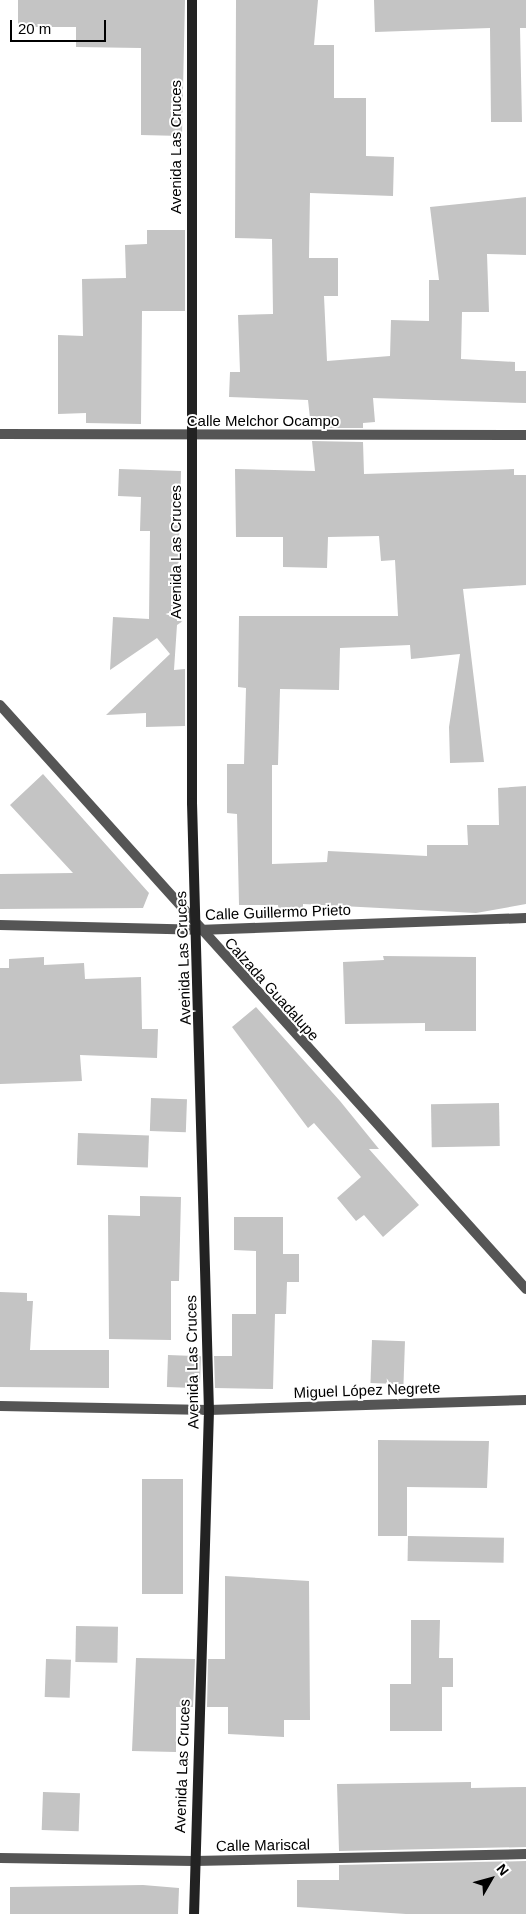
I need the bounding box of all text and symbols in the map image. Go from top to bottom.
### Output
scale bar [12,10,109,42]
text: 20 m [18,20,51,37]
street label: Avenida Las Cruces [167,80,185,214]
street label: Calle Melchor Ocampo [187,412,339,430]
street label: Avenida Las Cruces [167,485,185,619]
street label: Avenida Las Cruces [172,891,194,1025]
street label: Calle Guillermo Prieto [205,900,351,924]
street label: Calzada Guadalupe [221,934,323,1044]
street label: Avenida Las Cruces [182,1295,202,1429]
street label: Miguel López Negrete [293,1378,441,1402]
street label: Avenida Las Cruces [171,1699,193,1833]
street label: Calle Mariscal [216,1835,310,1855]
north arrow [466,1854,516,1904]
text: N [493,1861,512,1879]

